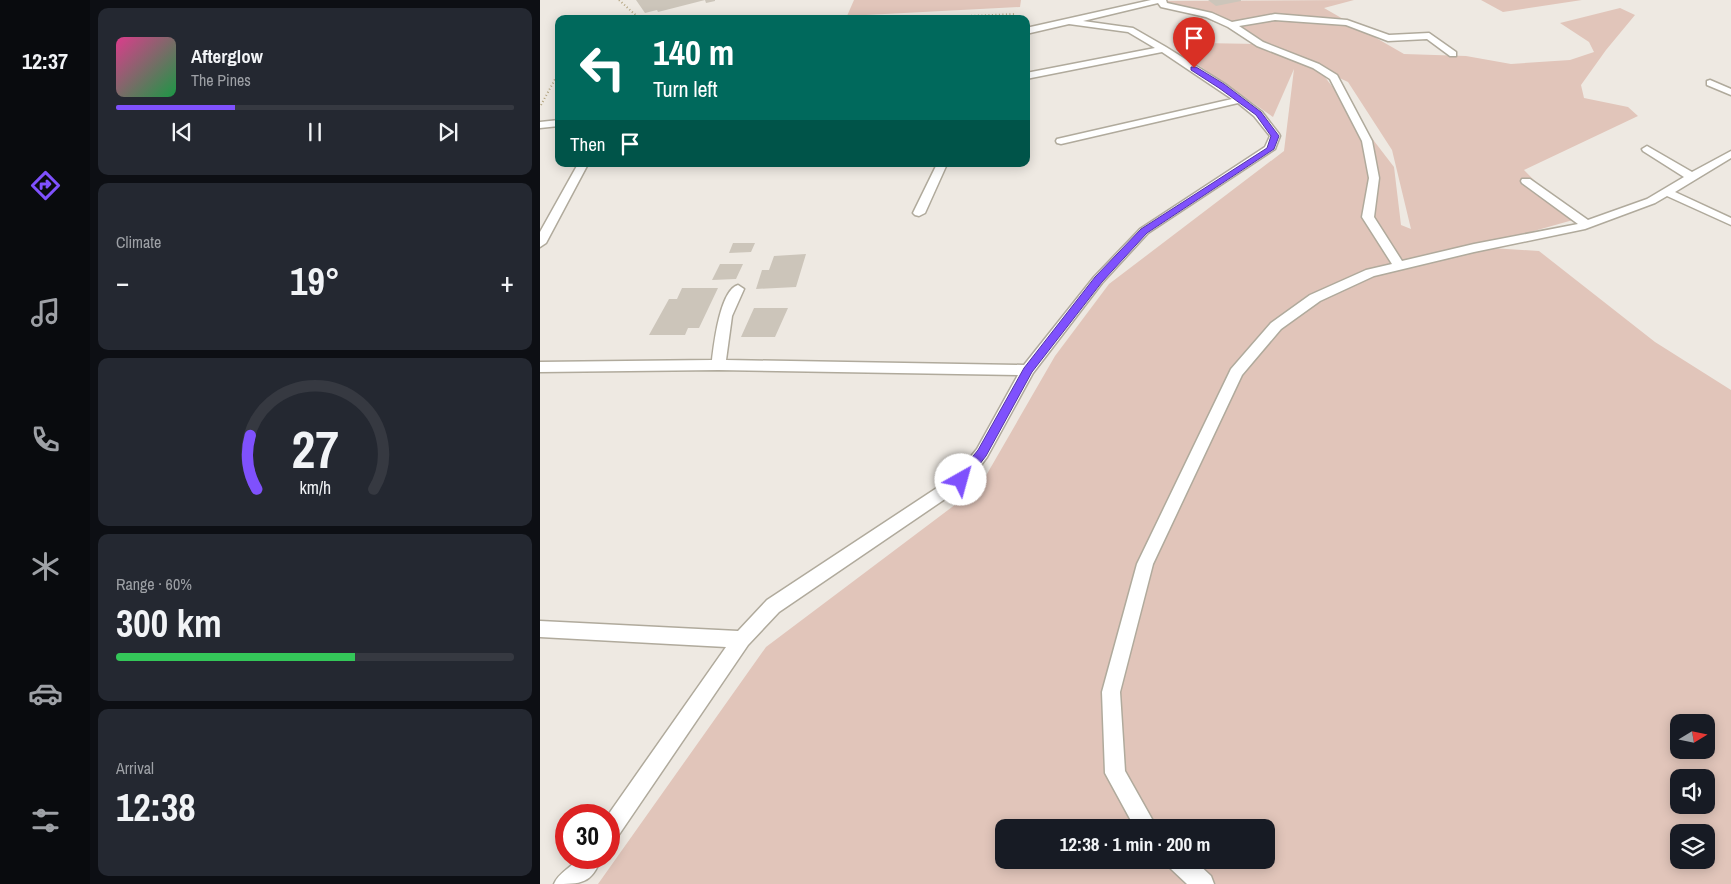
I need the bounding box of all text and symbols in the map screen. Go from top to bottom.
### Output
pin [1173,17,1215,68]
icon: arrive [1180,24,1208,52]
text: 140 m [653,29,734,76]
icon: left [570,35,635,100]
text: Afterglow [191,43,263,69]
text: 12:37 [22,46,68,76]
text: The Pines [191,69,251,91]
text: Turn left [653,74,718,104]
icon: previous [168,118,196,146]
icon: pause [301,118,329,146]
icon: next [434,118,462,146]
icon: arrive [616,130,644,158]
text: Then [570,131,606,157]
icon: directions [28,168,63,203]
text: Climate [116,231,161,253]
text: 19° [290,256,340,307]
text: − [116,263,129,301]
text: + [501,263,514,301]
icon: music [28,295,63,330]
text: 27 [291,414,339,484]
icon: phone [28,422,63,457]
position arrow [934,453,986,505]
text: km/h [299,476,331,500]
icon: climate [28,549,63,584]
text: Range · 60% [116,573,192,595]
text: 300 km [116,598,222,649]
icon: car [28,676,63,711]
north arrow [1670,714,1715,759]
map controls [1670,714,1715,869]
text: Arrival [116,757,154,779]
button: sound [1670,769,1715,814]
text: 12:38 [116,782,196,833]
icon: filters [28,803,63,838]
speed limit sign: 30 [555,804,620,869]
button: layers [1670,824,1715,869]
text: 12:38 · 1 min · 200 m [1060,831,1210,857]

